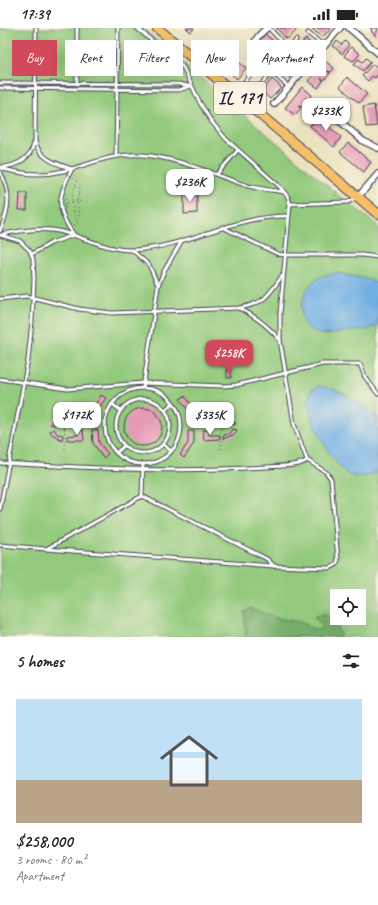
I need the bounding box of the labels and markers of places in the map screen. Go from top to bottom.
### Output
pin: $233K [298,98,354,132]
pin: $236K [162,169,218,203]
pin: $258K [201,340,257,374]
pin: $172K [49,402,105,436]
pin: $335K [182,402,238,436]

